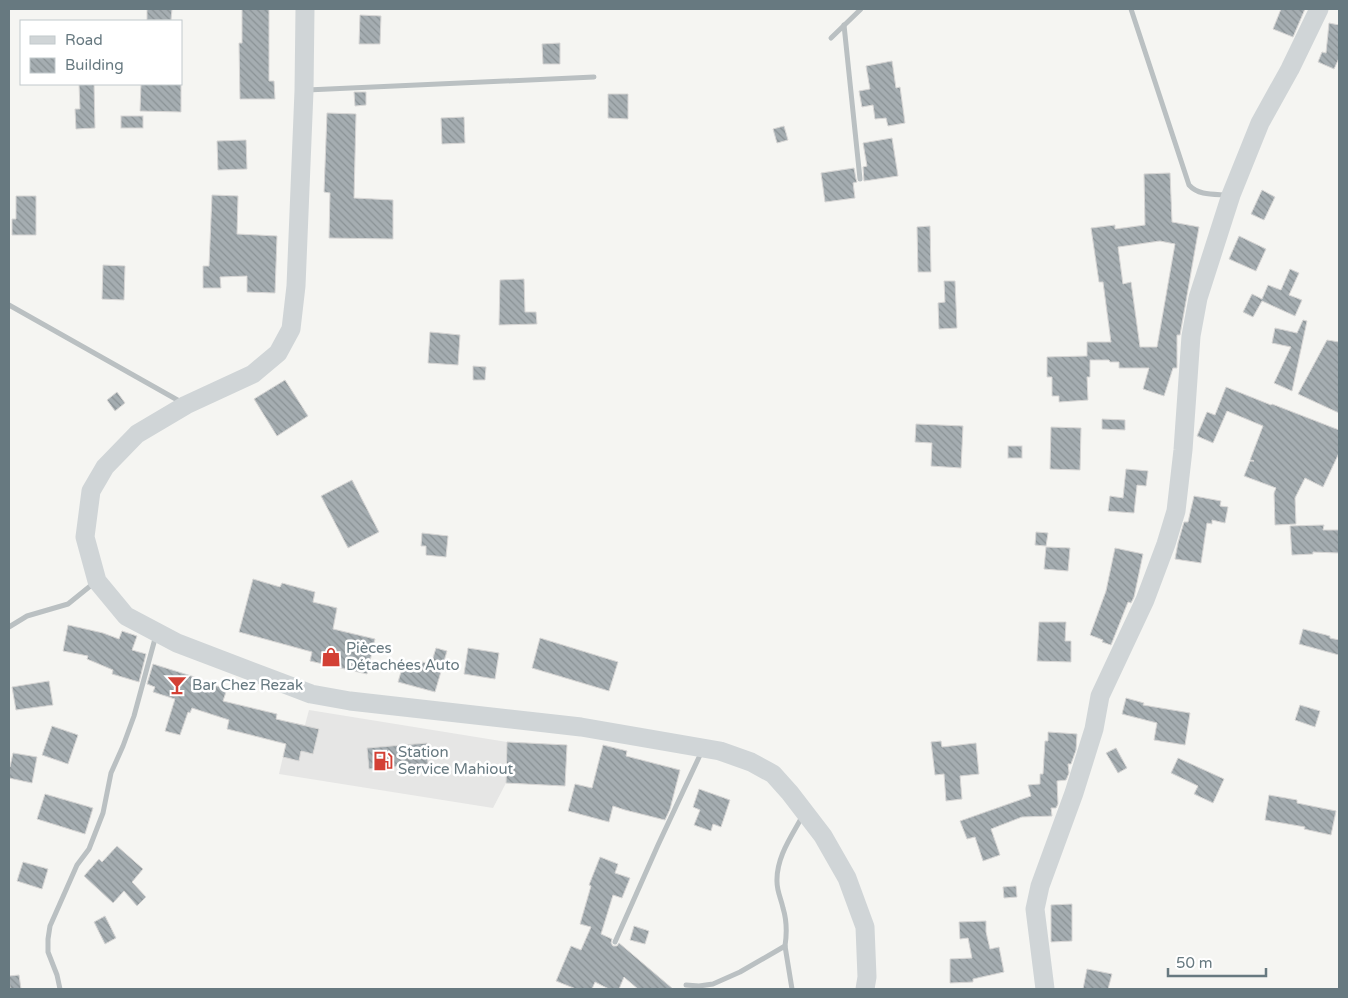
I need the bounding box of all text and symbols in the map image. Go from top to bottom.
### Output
legend [20,20,182,85]
text: Road [65,31,103,49]
text: Building [65,56,124,74]
place label: Pièces Détachées Auto [346,639,460,674]
shop icon: Pièces Détachées Auto [320,646,342,668]
bar icon: Bar Chez Rezak [166,674,188,696]
place label: Bar Chez Rezak [192,676,303,694]
place label: Station Service Mahiout [398,743,514,778]
fuel station icon: Station Service Mahiout [372,750,394,772]
scale bar [1168,946,1266,978]
text: 50 m [1176,954,1213,972]

